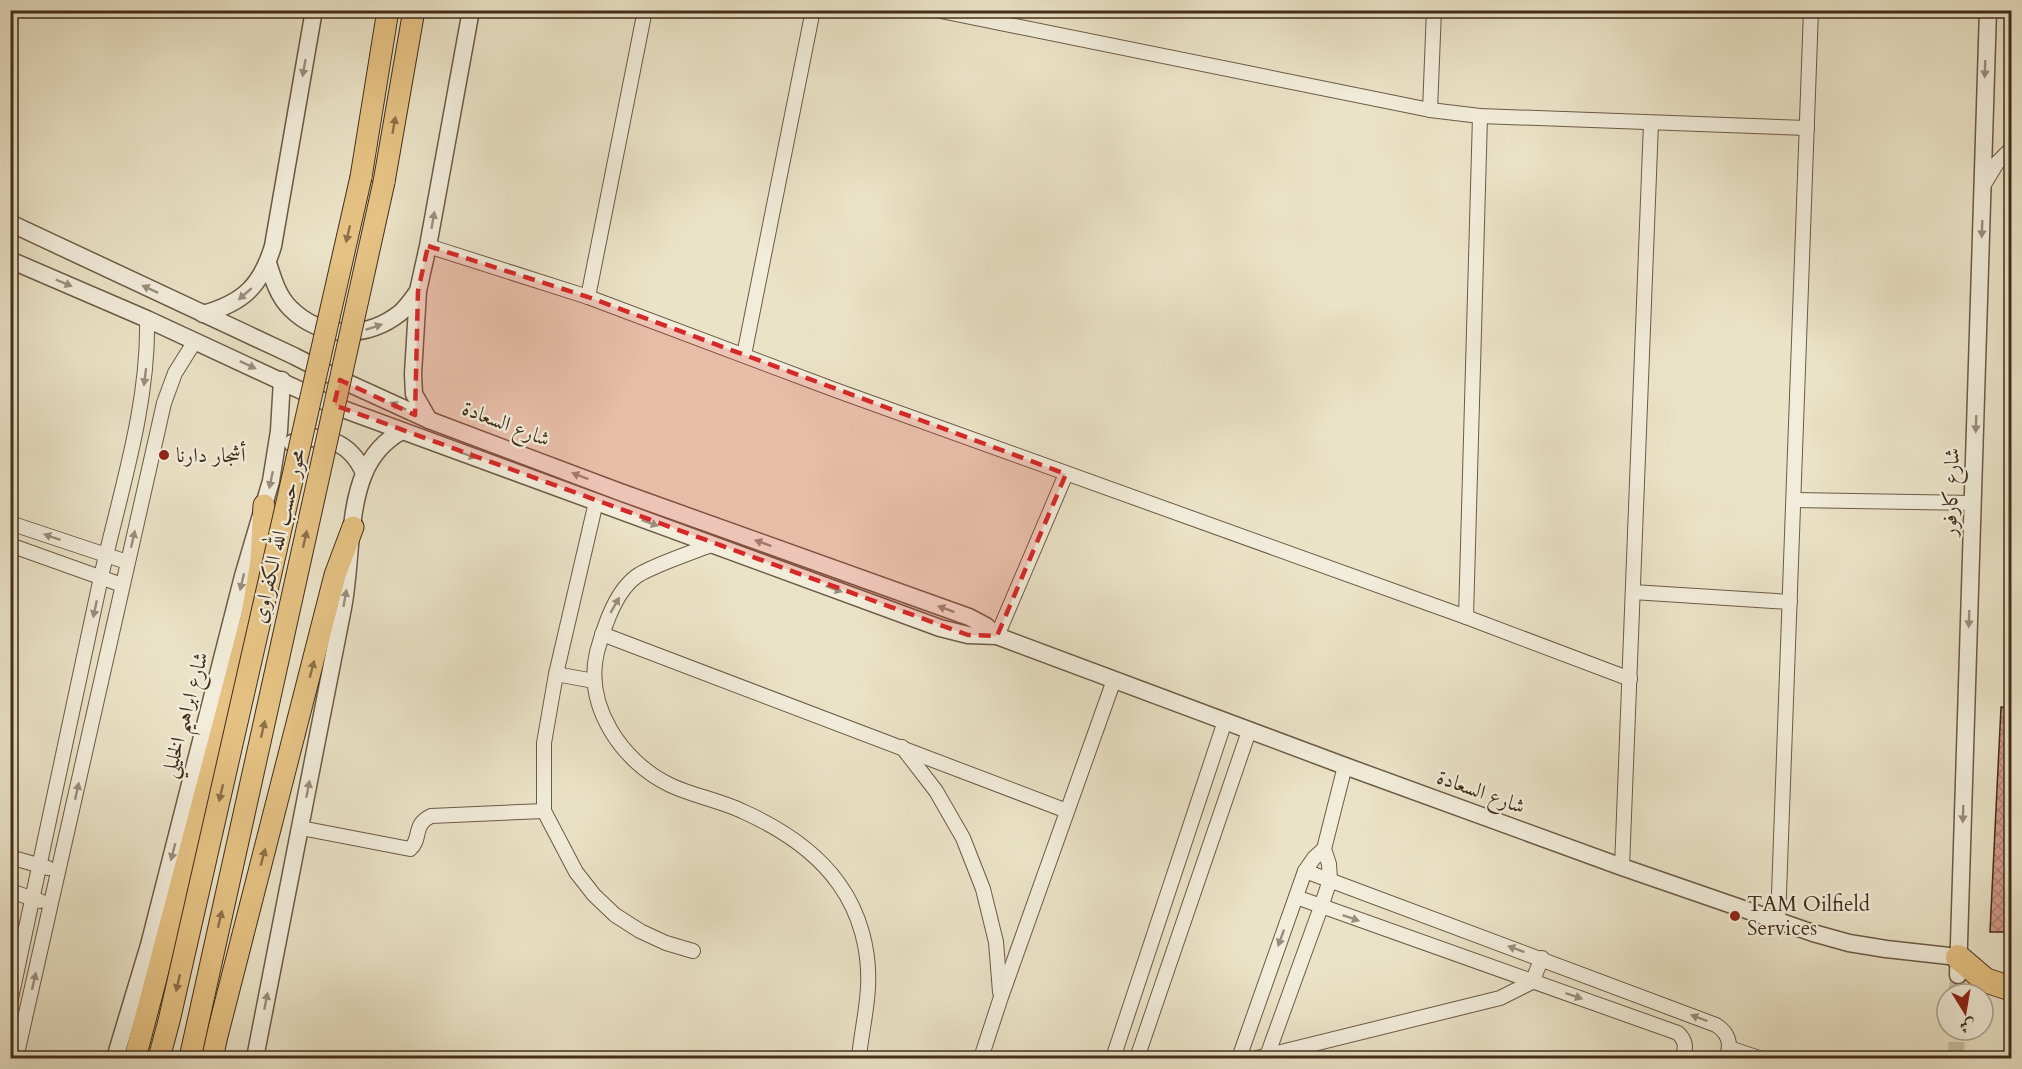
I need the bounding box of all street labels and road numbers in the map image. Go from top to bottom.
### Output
street label: شارع السعادة [457,394,554,457]
street label: محور حسب الله الكفراوى [242,445,313,626]
street label: شارع كارفور [1935,447,1970,539]
street label: شارع ابراهيم الخليلي [154,649,222,783]
street label: شارع السعادة [1432,763,1529,824]

